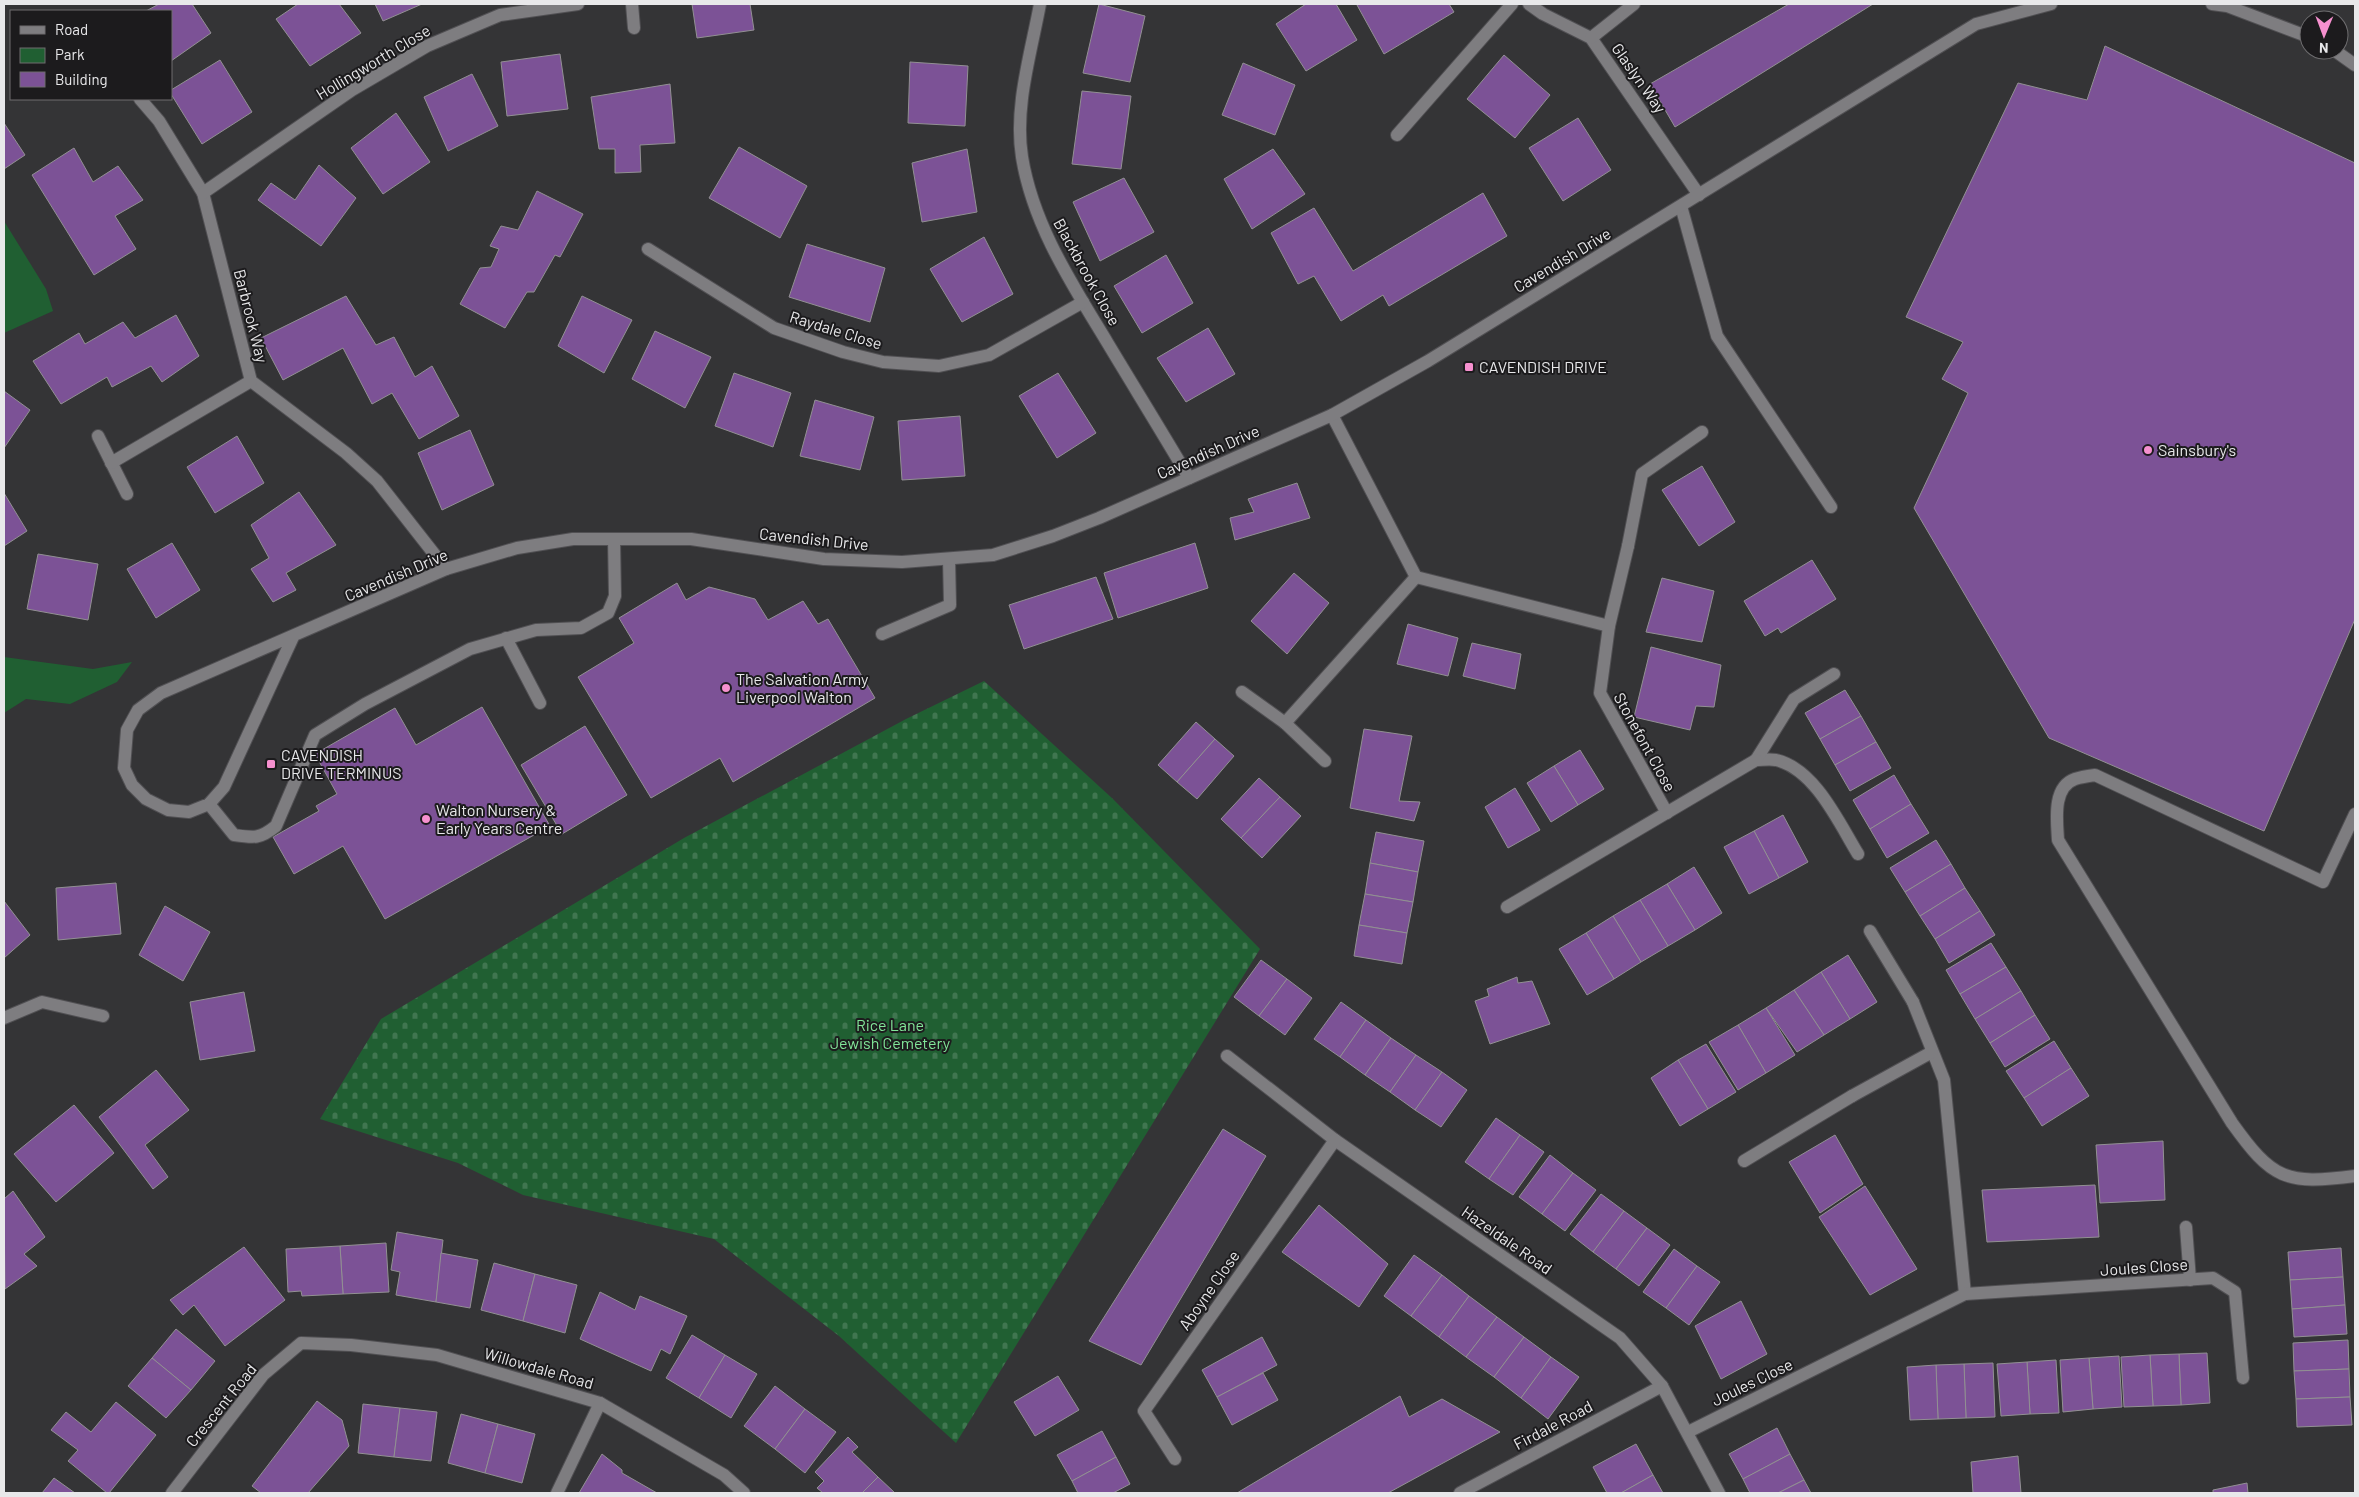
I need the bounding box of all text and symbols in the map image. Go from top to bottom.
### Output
legend [10,10,172,100]
north arrow [2299,10,2349,60]
text: Road [55,20,88,38]
street label: Hollingworth Close [312,20,433,103]
street label: Glaslyn Way [1608,39,1671,117]
text: N [2319,40,2329,57]
text: Park [55,45,85,63]
text: Building [55,70,108,88]
street label: Blackbrook Close [1050,215,1125,329]
street label: Cavendish Drive [1510,223,1614,296]
street label: Barbrook Way [231,267,272,365]
street label: Raydale Close [788,306,885,353]
place label: CAVENDISH DRIVE [1479,357,1607,376]
marker: CAVENDISH DRIVE [1463,361,1475,373]
street label: Cavendish Drive [1154,420,1262,483]
place label: Sainsbury's [2158,440,2236,459]
marker: Sainsbury's [2142,444,2154,456]
street label: Cavendish Drive [758,523,870,554]
street label: Cavendish Drive [341,544,450,605]
place label: The Salvation Army Liverpool Walton [736,669,869,706]
marker: The Salvation Army Liverpool Walton [720,682,732,694]
street label: Stonefont Close [1610,689,1680,795]
place label: CAVENDISH DRIVE TERMINUS [281,745,402,782]
marker: CAVENDISH DRIVE TERMINUS [265,758,277,770]
place label: Walton Nursery & Early Years Centre [436,800,562,837]
marker: Walton Nursery & Early Years Centre [420,813,432,825]
park label: Rice Lane Jewish Cemetery [830,1015,951,1052]
street label: Hazeldale Road [1459,1202,1556,1278]
street label: Aboyne Close [1174,1246,1243,1333]
street label: Joules Close [2099,1254,2188,1279]
street label: Willowdale Road [482,1343,596,1392]
street label: Joules Close [1708,1354,1795,1409]
street label: Crescent Road [181,1359,260,1450]
street label: Firdale Road [1510,1396,1595,1453]

